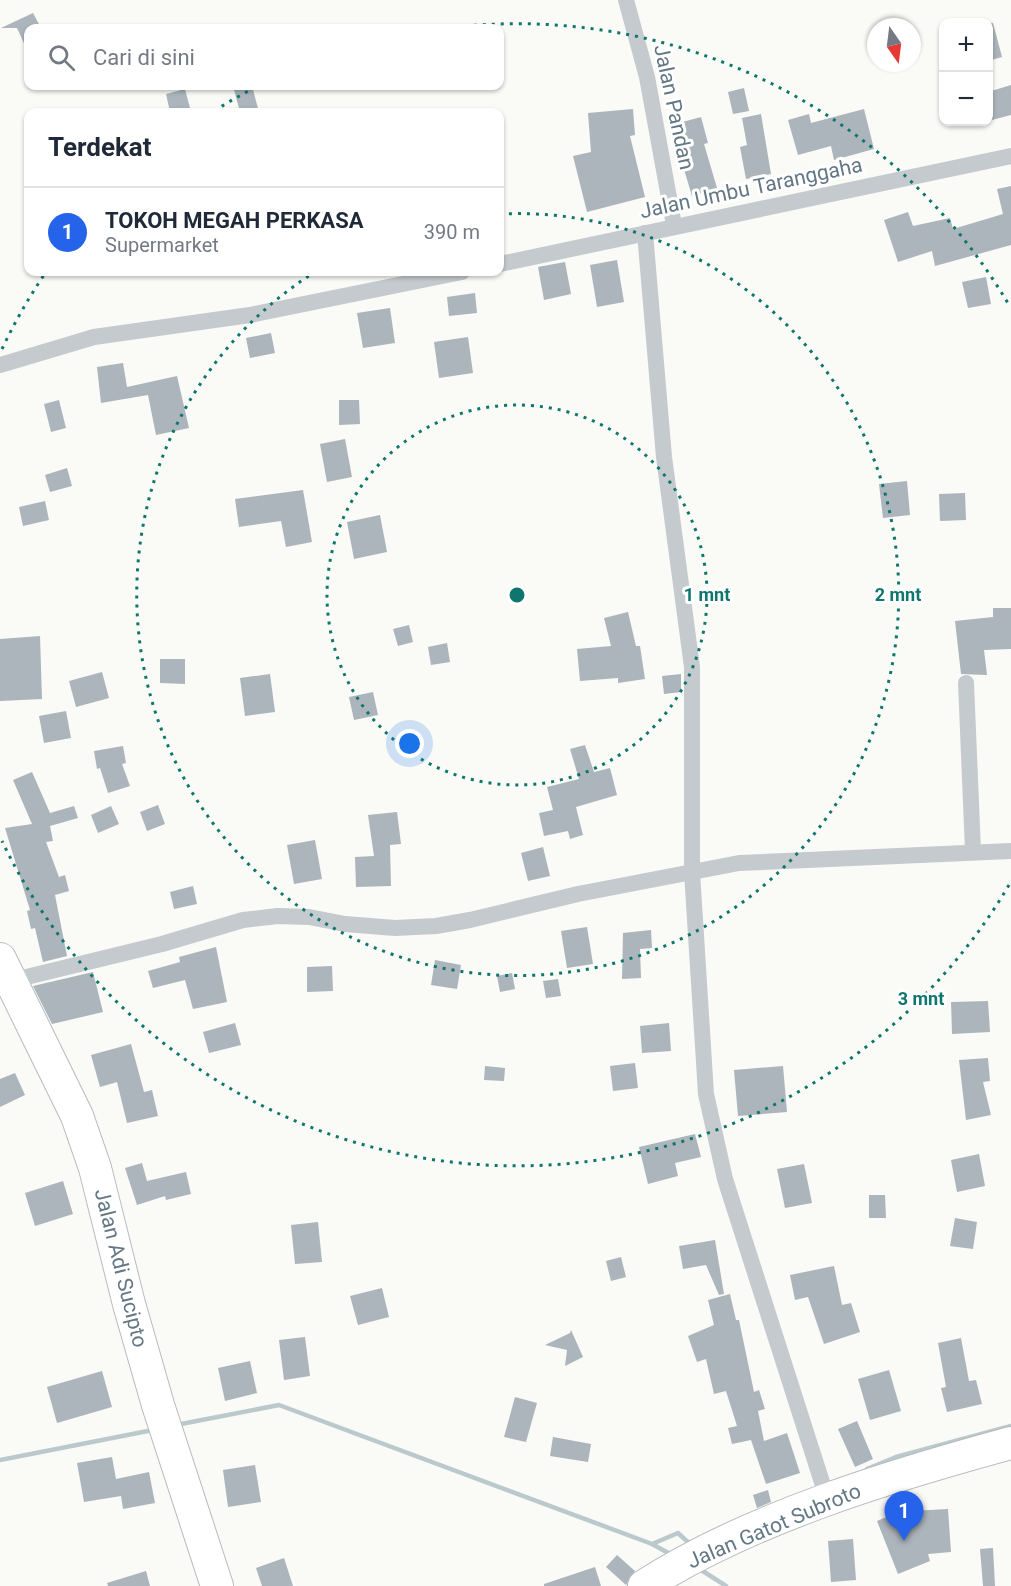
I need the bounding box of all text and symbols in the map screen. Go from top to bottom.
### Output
north arrow [867,18,921,72]
map controls [939,18,993,126]
button: + [939,18,993,72]
search box [24,24,504,90]
icon: search [45,41,78,74]
street label: Jalan Pandan [649,42,699,172]
text: Cari di sini [93,45,195,70]
button: − [939,72,993,126]
text: Terdekat [48,132,152,162]
street label: Jalan Umbu Taranggaha [637,153,865,223]
text: TOKOH MEGAH PERKASA [105,208,363,233]
text: 1 [62,220,73,244]
text: 390 m [424,220,480,244]
text: Supermarket [105,233,219,257]
text: 1 mnt [684,584,730,605]
text: 2 mnt [875,584,921,605]
centre of rings [507,585,527,605]
your location [395,729,424,758]
text: 3 mnt [898,988,944,1009]
street label: Jalan Adi Sucipto [90,1186,152,1350]
street label: Jalan Gatot Subroto [684,1479,864,1573]
pin: 1 [884,1492,924,1541]

